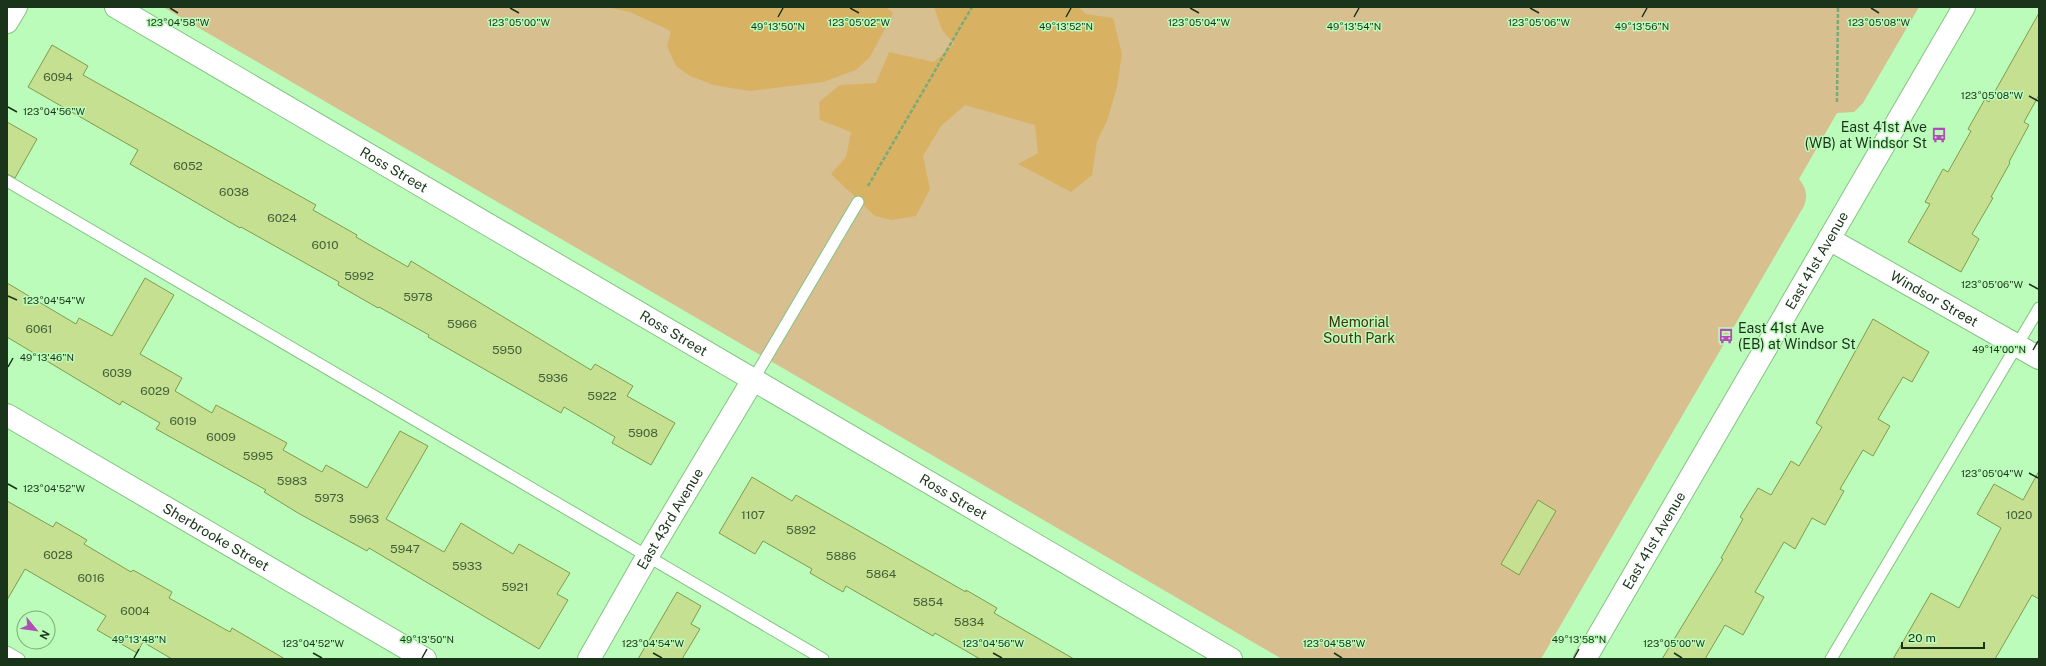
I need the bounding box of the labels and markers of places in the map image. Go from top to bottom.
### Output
place label: East 41st Ave (WB) at Windsor St [1805,119,1927,151]
bus stop icon: East 41st Ave (WB) at Windsor St [1930,126,1948,144]
place label: East 41st Ave (EB) at Windsor St [1738,320,1856,352]
bus stop icon: East 41st Ave (EB) at Windsor St [1717,327,1735,345]

